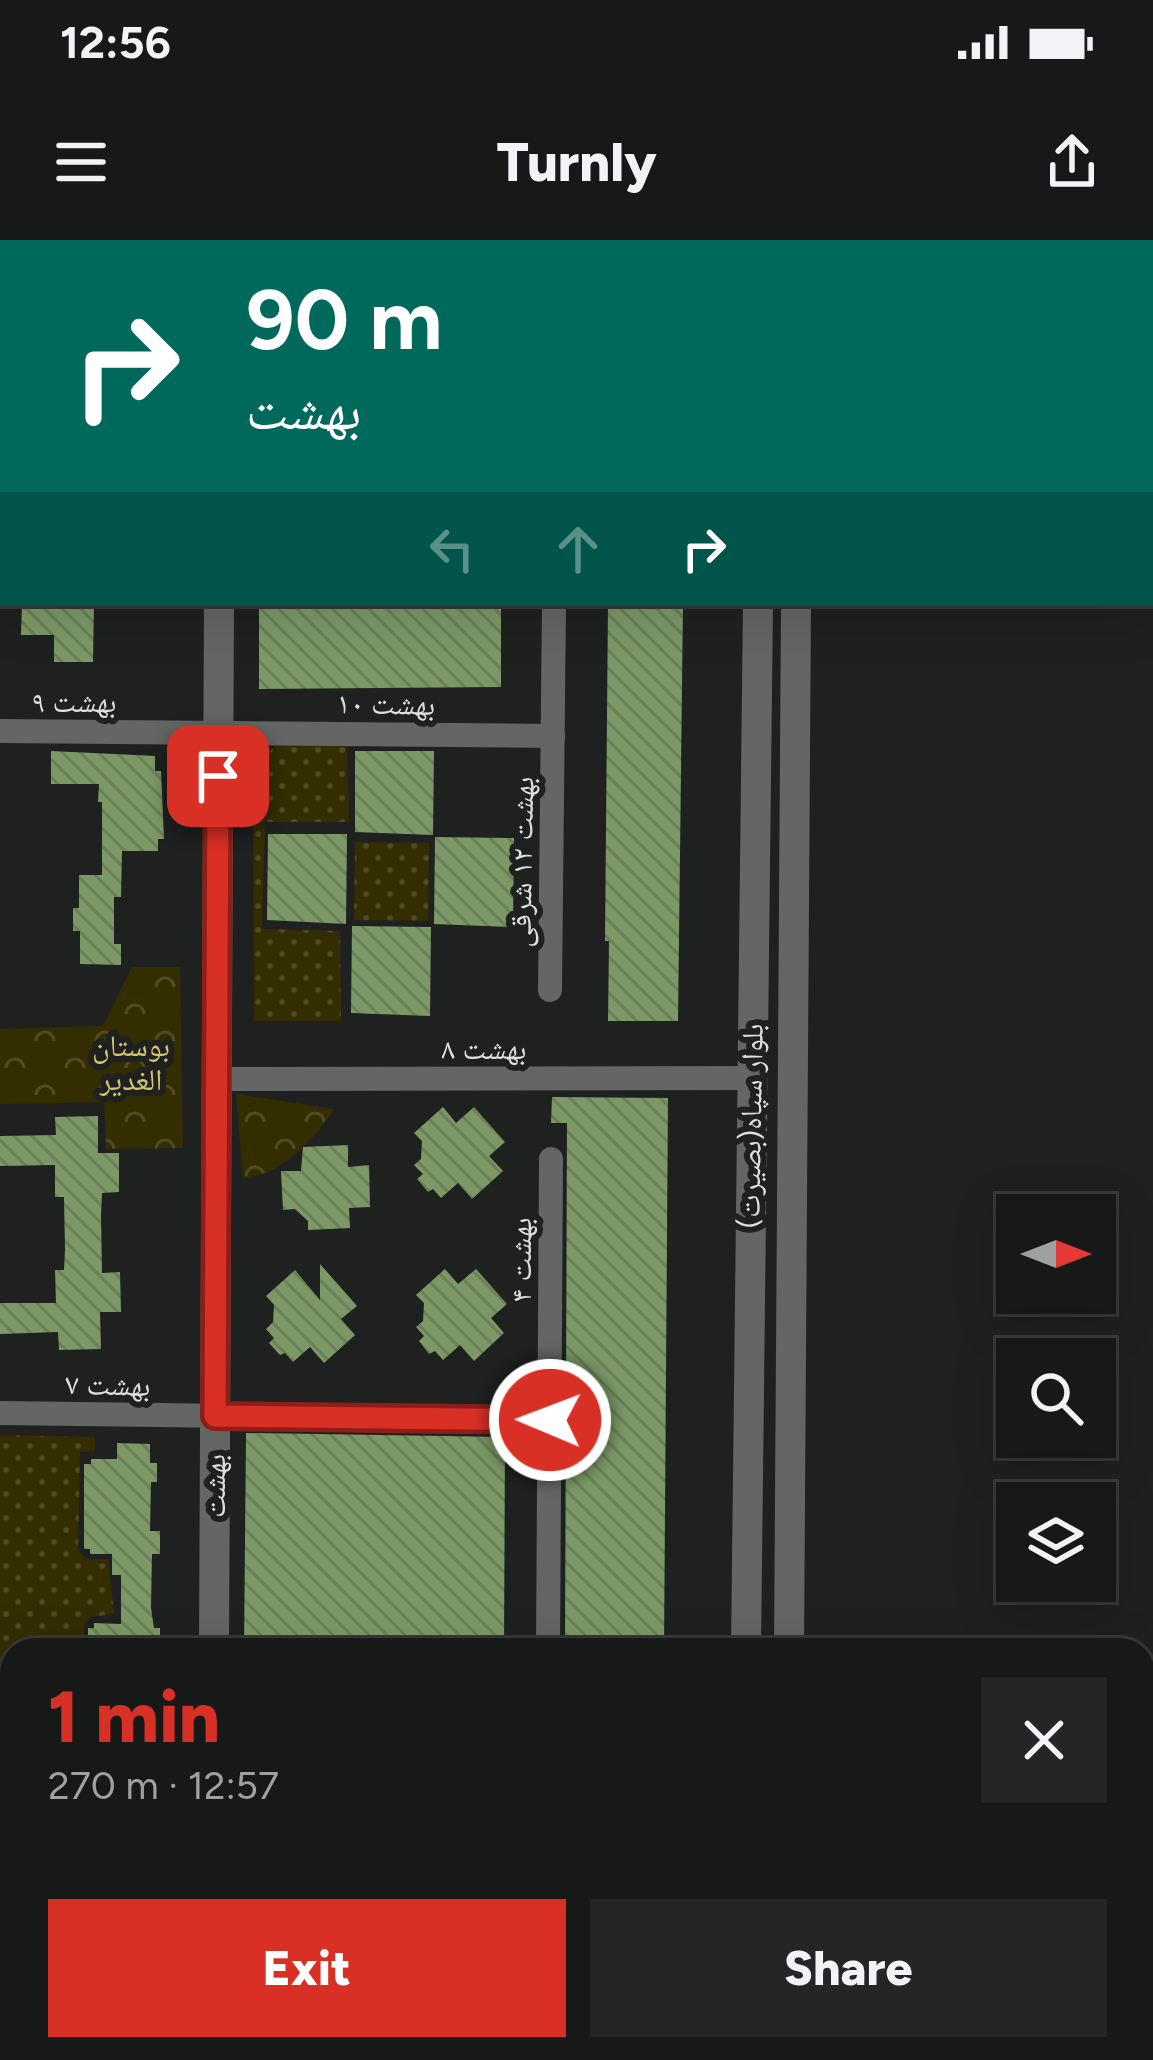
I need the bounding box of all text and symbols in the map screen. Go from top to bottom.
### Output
text: 12:56 [60,15,171,69]
icon: menu [48,129,114,195]
icon: share [1039,129,1105,195]
text: Turnly [496,130,657,195]
text: 90 m [246,269,442,370]
icon: right [48,288,204,444]
text: بهشت [246,378,361,443]
icon: left [419,516,485,582]
icon: ahead [545,516,611,582]
icon: right [671,516,737,582]
street label: بهشت ۹ [32,683,116,720]
street label: بهشت ۱۰ [336,684,436,723]
pin [167,725,269,827]
icon: arrive [185,743,251,809]
street label: بهشت ۱۲ شرقی [502,776,541,948]
street label: بلوار سپاه(بصیرت) [730,1023,771,1229]
park label: بوستان الغدیر [92,1027,170,1098]
street label: بهشت ۸ [442,1030,526,1067]
north arrow [996,1194,1116,1314]
map controls [996,1194,1116,1602]
street label: بهشت ۴ [502,1218,539,1302]
button: search [996,1338,1116,1458]
position arrow [487,1357,613,1483]
street label: بهشت ۷ [65,1365,151,1404]
street label: بهشت [196,1454,233,1518]
button: layers [996,1482,1116,1602]
text: 1 min [48,1674,220,1760]
button: close [981,1677,1107,1803]
text: 270 m · 12:57 [48,1762,279,1809]
button: Exit [48,1899,566,2037]
button: Share [590,1899,1107,2037]

